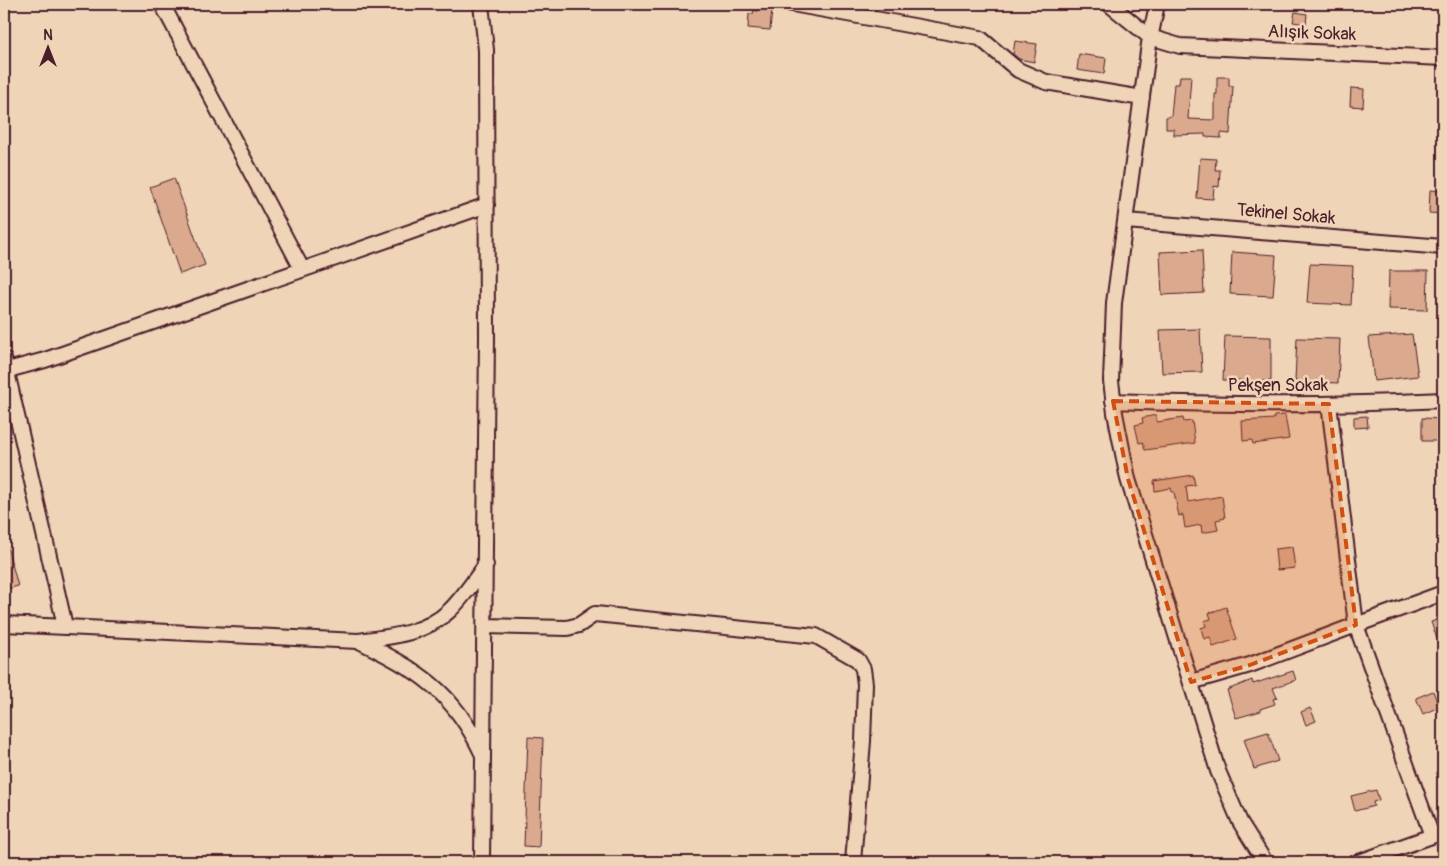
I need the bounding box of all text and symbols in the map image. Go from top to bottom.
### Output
street label: Alışık Sokak [1267,20,1357,46]
north arrow [22,22,72,72]
text: N [43,27,53,44]
street label: Tekinel Sokak [1236,198,1337,230]
street label: Pekşen Sokak [1228,374,1329,397]

